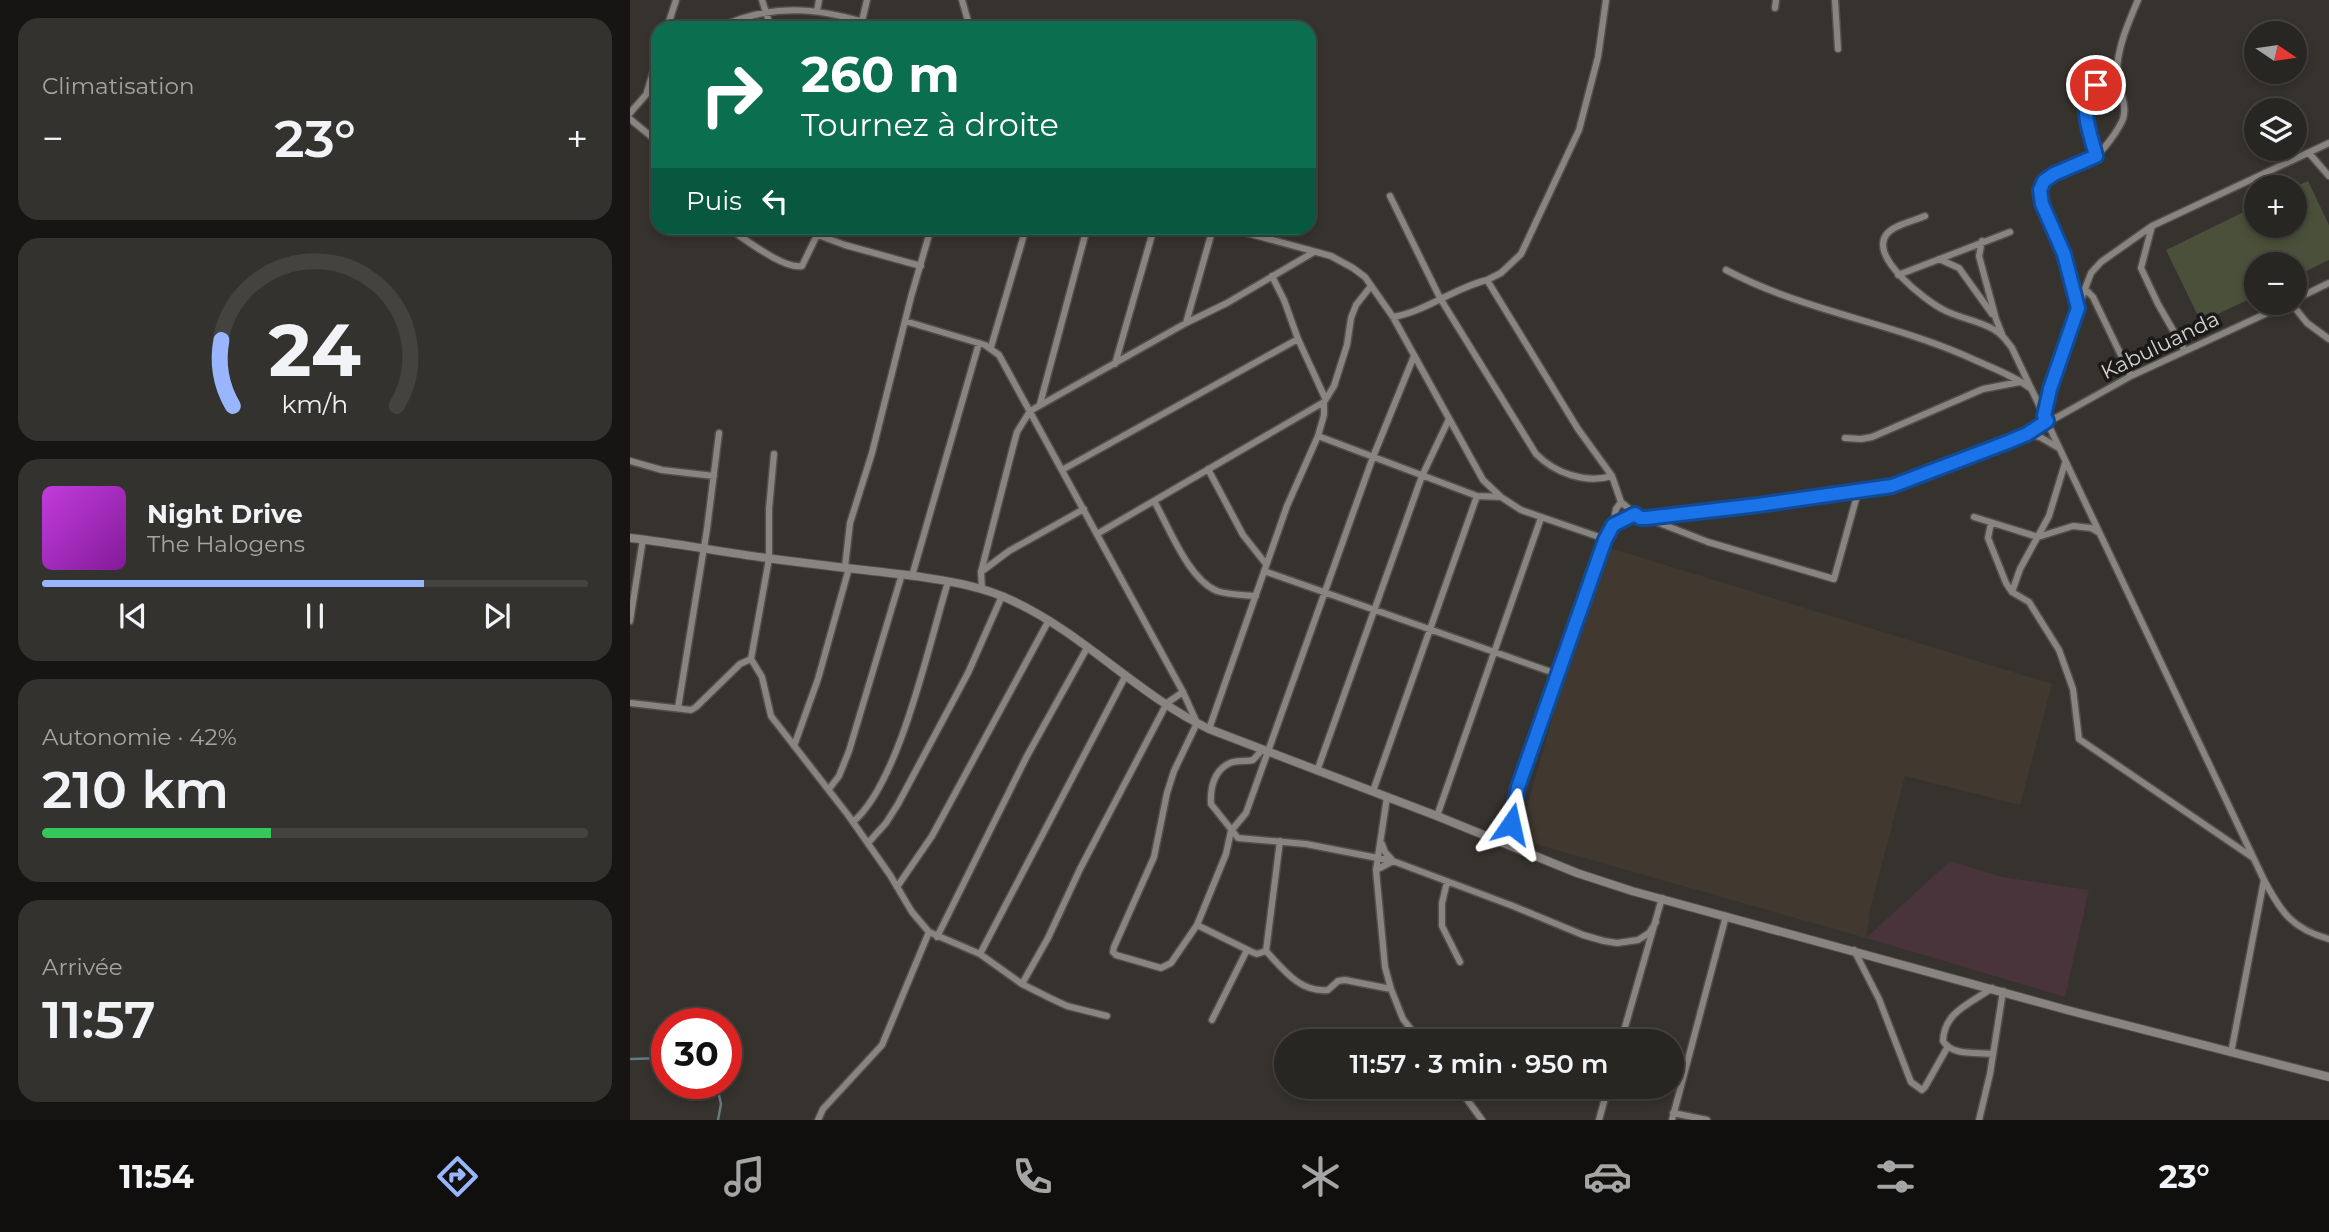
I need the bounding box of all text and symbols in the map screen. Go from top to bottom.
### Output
north arrow [2244,21,2306,84]
map controls [2244,21,2307,315]
text: 260 m [801,45,960,104]
icon: right [686,49,777,140]
pin [2066,55,2126,115]
icon: arrive [2077,66,2115,104]
text: Climatisation [42,72,194,100]
button: layers [2244,98,2307,161]
text: Tournez à droite [801,105,1059,144]
text: 23° [274,107,356,170]
text: − [42,115,64,162]
text: + [566,115,588,162]
button: + [2244,175,2307,238]
icon: left [756,182,794,220]
text: Puis [686,185,742,217]
button: − [2244,252,2307,315]
text: 24 [269,306,361,394]
street label: Kabuluanda [2097,306,2223,384]
text: km/h [282,388,348,418]
text: Night Drive [147,498,303,530]
text: The Halogens [147,530,305,558]
icon: previous [114,597,152,635]
icon: pause [296,597,334,635]
icon: next [478,597,516,635]
text: Autonomie · 42% [42,723,237,751]
text: 210 km [42,758,229,821]
position arrow [1474,787,1548,861]
text: Arrivée [42,953,123,981]
text: 11:57 [42,988,156,1051]
speed limit sign: 30 [651,1008,742,1099]
text: 11:57 · 3 min · 950 m [1350,1048,1608,1080]
icon: directions [433,1152,482,1201]
icon: music [720,1152,769,1201]
icon: phone [1008,1152,1057,1201]
icon: climate [1296,1152,1345,1201]
icon: car [1583,1152,1632,1201]
icon: filters [1871,1152,1920,1201]
text: 11:54 [119,1157,194,1196]
text: 23° [2159,1157,2210,1196]

